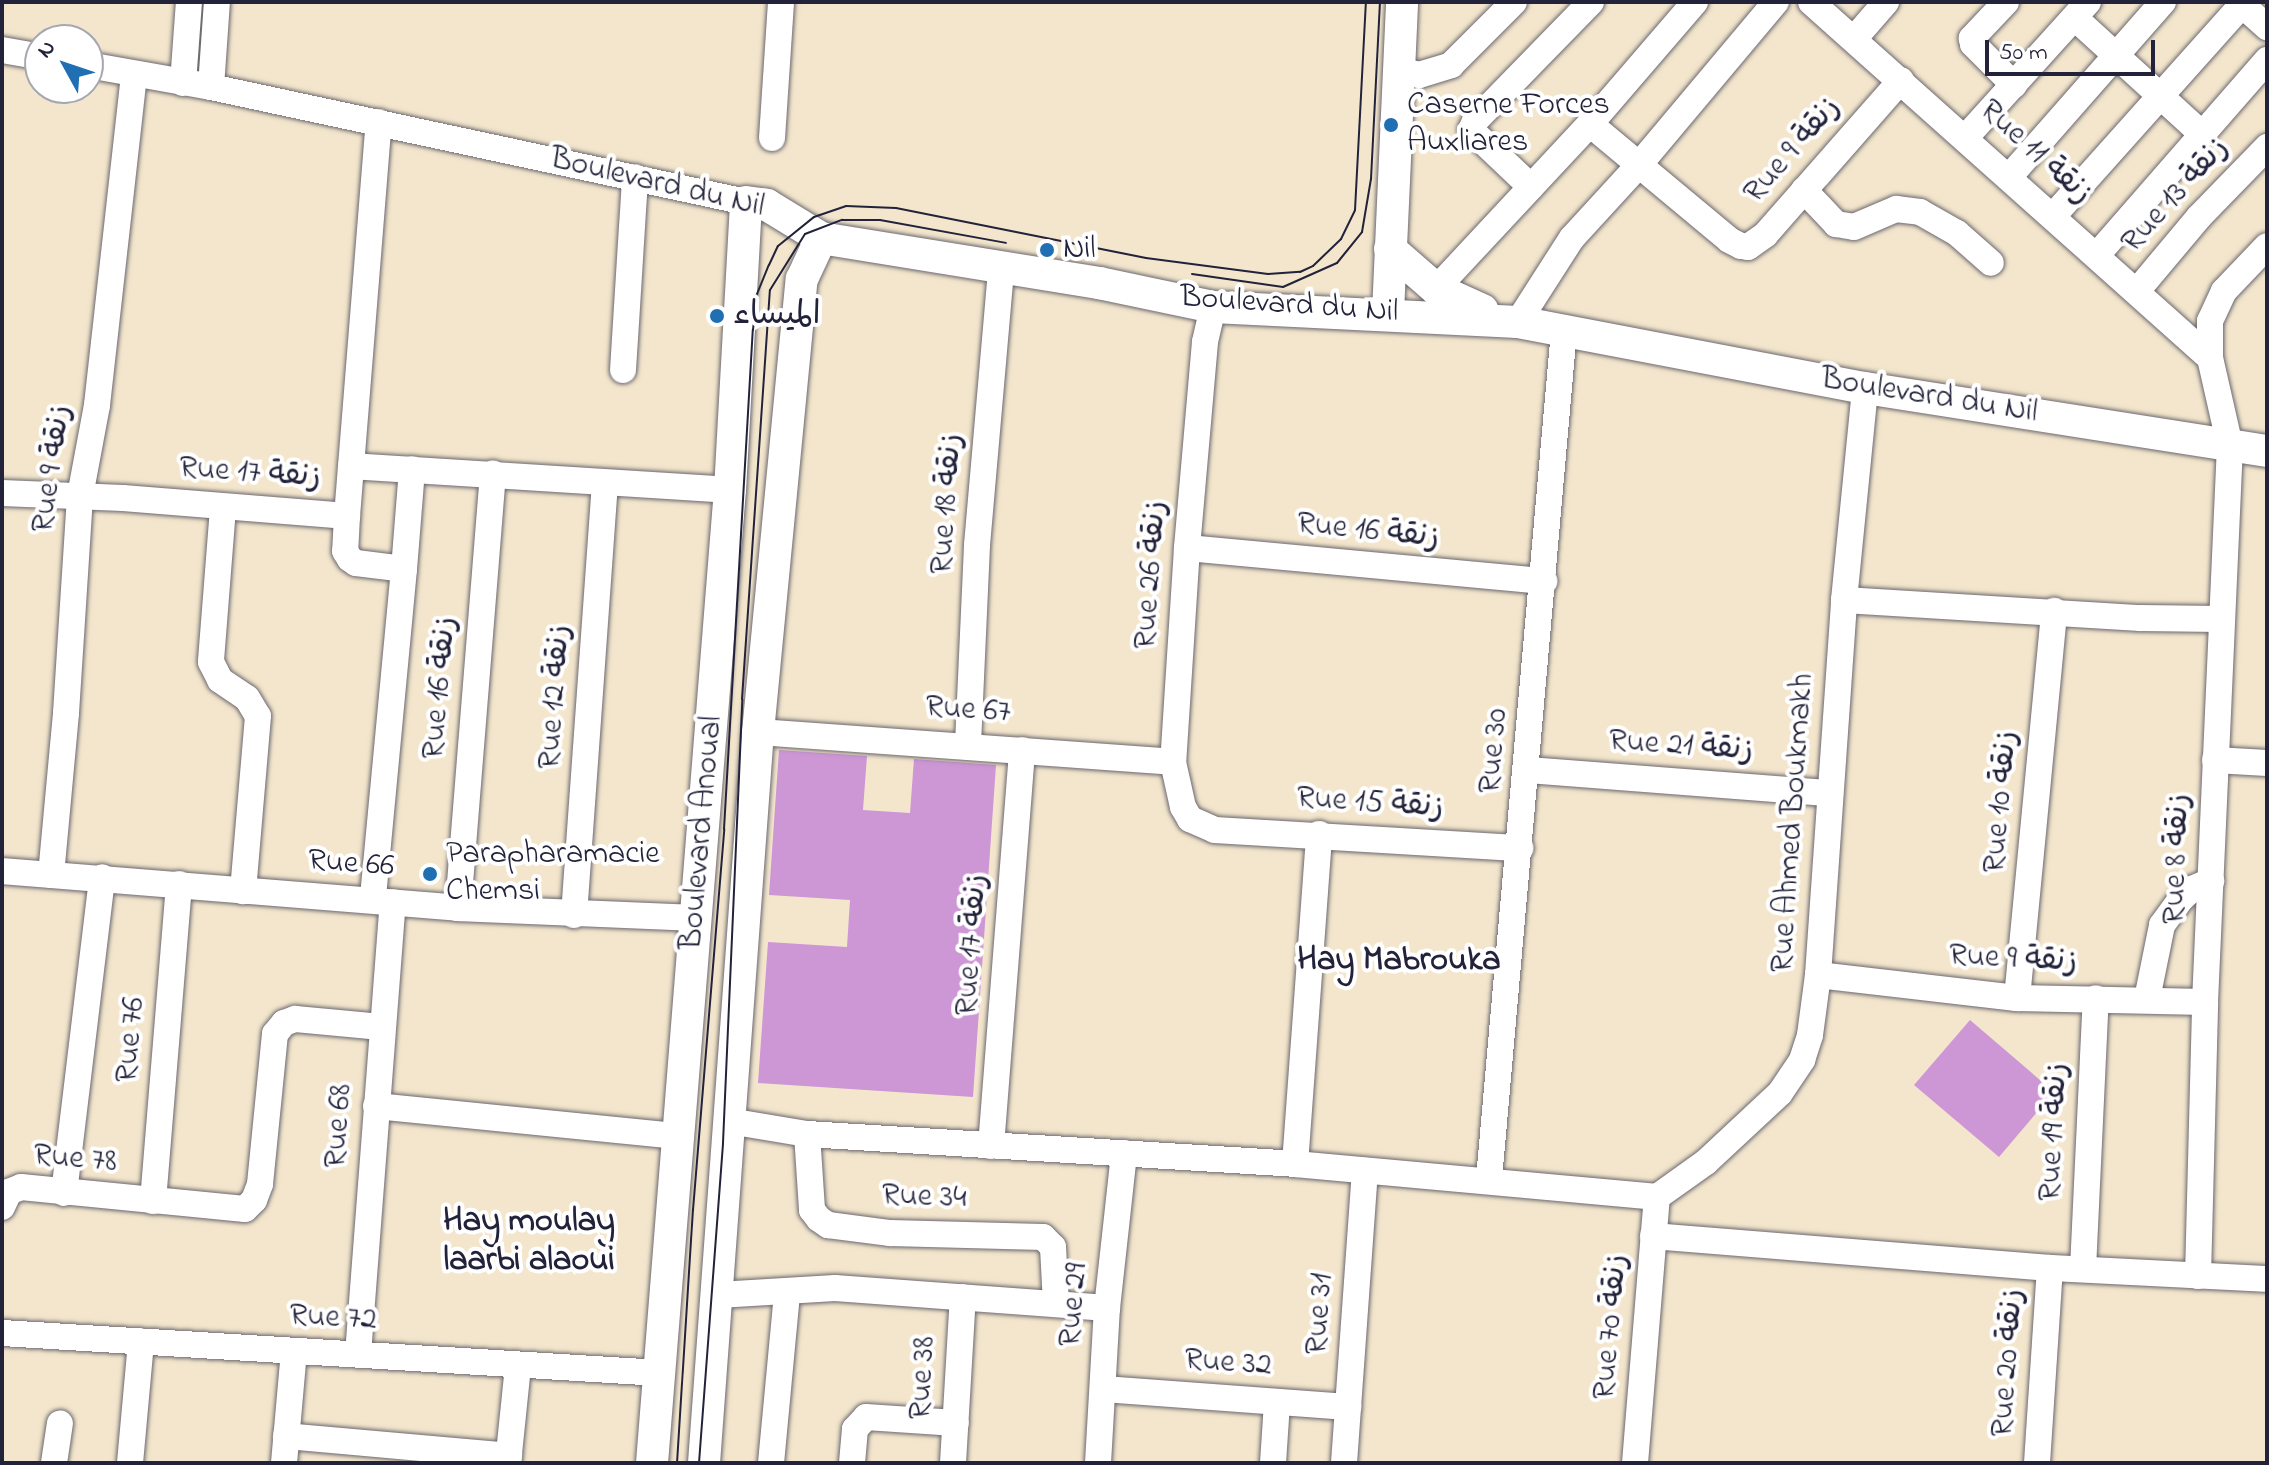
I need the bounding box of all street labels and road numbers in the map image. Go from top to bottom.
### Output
street label: Rue 9 زنقة [1736,90,1850,212]
street label: Rue 11 زنقة [1970,92,2100,214]
street label: Rue 13 زنقة [2114,130,2238,262]
street label: Boulevard du Nil [546,141,768,227]
street label: Boulevard du Nil [1179,279,1399,333]
street label: Boulevard du Nil [1818,361,2040,433]
street label: Rue 9 زنقة [25,403,81,535]
street label: Rue 18 زنقة [924,432,972,576]
street label: Rue 17 زنقة [178,450,322,498]
street label: Rue 26 زنقة [1128,500,1176,650]
street label: Rue 16 زنقة [1295,505,1441,559]
street label: Rue 16 زنقة [416,615,466,761]
street label: Rue 12 زنقة [532,623,580,771]
street label: Rue Ahmed Boukmakh [1764,672,1824,974]
street label: Rue 67 [924,689,1012,733]
street label: Rue 30 [1472,707,1518,795]
street label: Boulevard Anoual [674,714,732,952]
street label: Rue 21 زنقة [1607,723,1755,771]
street label: Rue 10 زنقة [1977,729,2027,875]
street label: Rue 15 زنقة [1295,780,1445,828]
street label: Rue 8 زنقة [2157,793,2199,925]
street label: Rue 66 [307,843,395,887]
street label: Rue 17 زنقة [949,873,997,1017]
street label: Rue 9 زنقة [1948,937,2078,983]
street label: Rue 76 [109,996,155,1084]
street label: Rue 19 زنقة [2032,1062,2078,1202]
street label: Rue 68 [318,1083,362,1169]
street label: Rue 78 [32,1137,118,1183]
street label: Rue 34 [881,1177,967,1219]
street label: Rue 70 زنقة [1587,1253,1637,1401]
street label: Rue 29 [1052,1262,1098,1348]
street label: Rue 31 [1299,1272,1343,1356]
street label: Rue 20 زنقة [1985,1288,2033,1438]
street label: Rue 72 [288,1298,378,1340]
street label: Rue 38 [903,1335,945,1421]
street label: Rue 32 [1183,1342,1273,1386]

